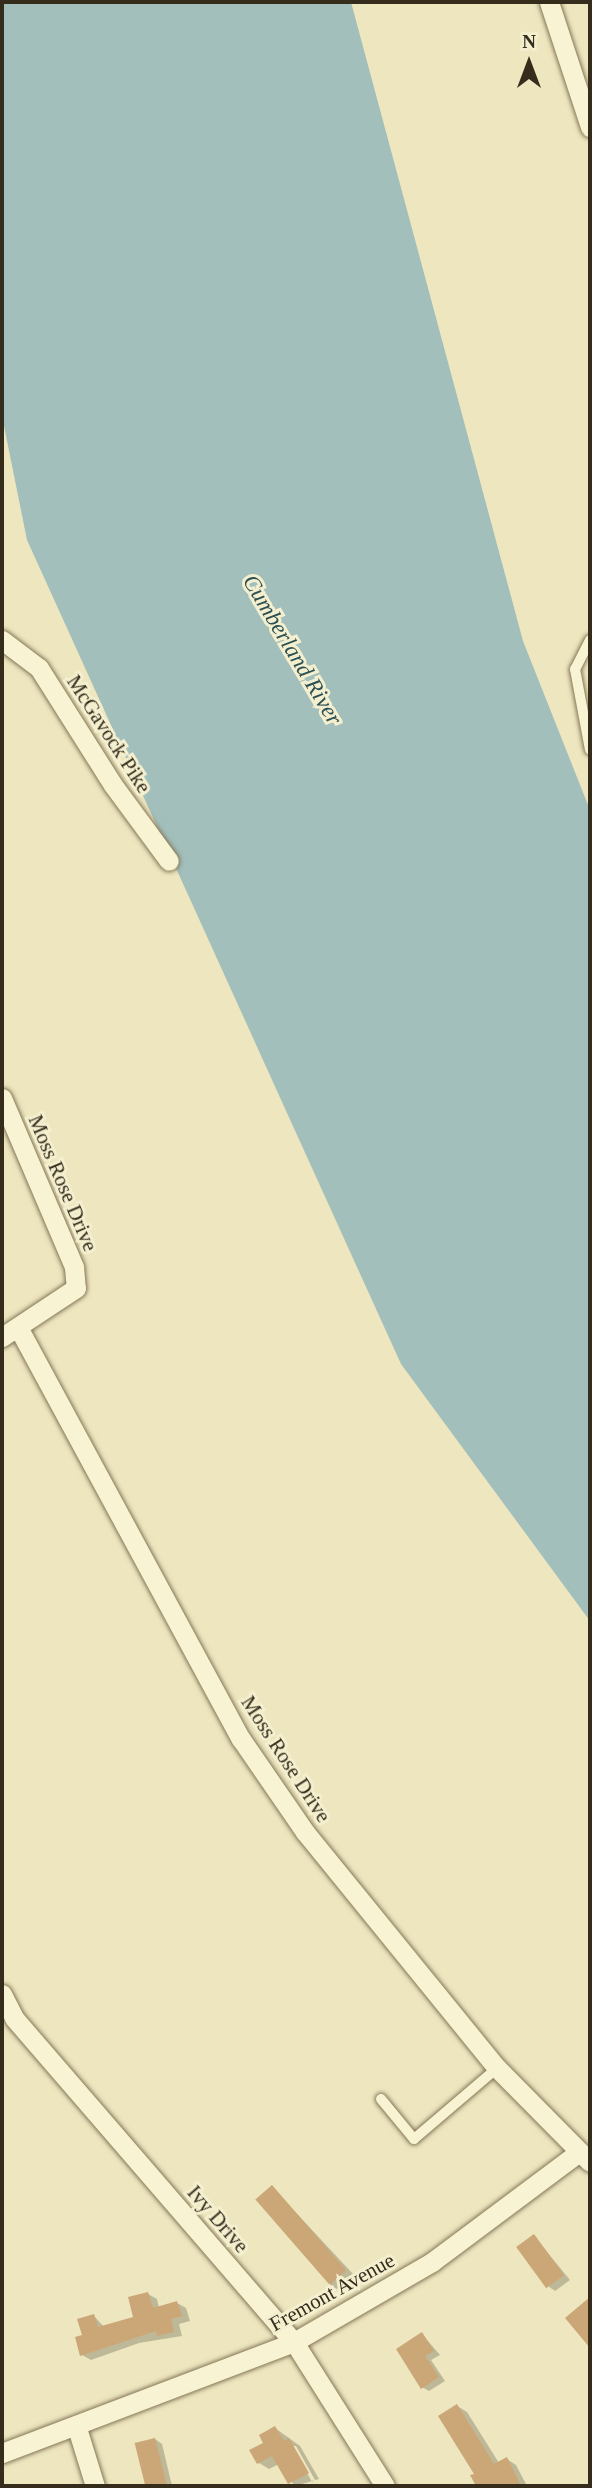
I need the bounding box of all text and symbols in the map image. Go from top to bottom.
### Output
north arrow [494,28,564,98]
text: N [522,31,536,52]
water label: Cumberland River [236,570,348,730]
street label: McGavock Pike [61,670,157,798]
street label: Moss Rose Drive [23,1111,103,1255]
street label: Moss Rose Drive [236,1691,336,1827]
street label: Ivy Drive [182,2180,254,2258]
street label: Fremont Avenue [265,2247,399,2337]

